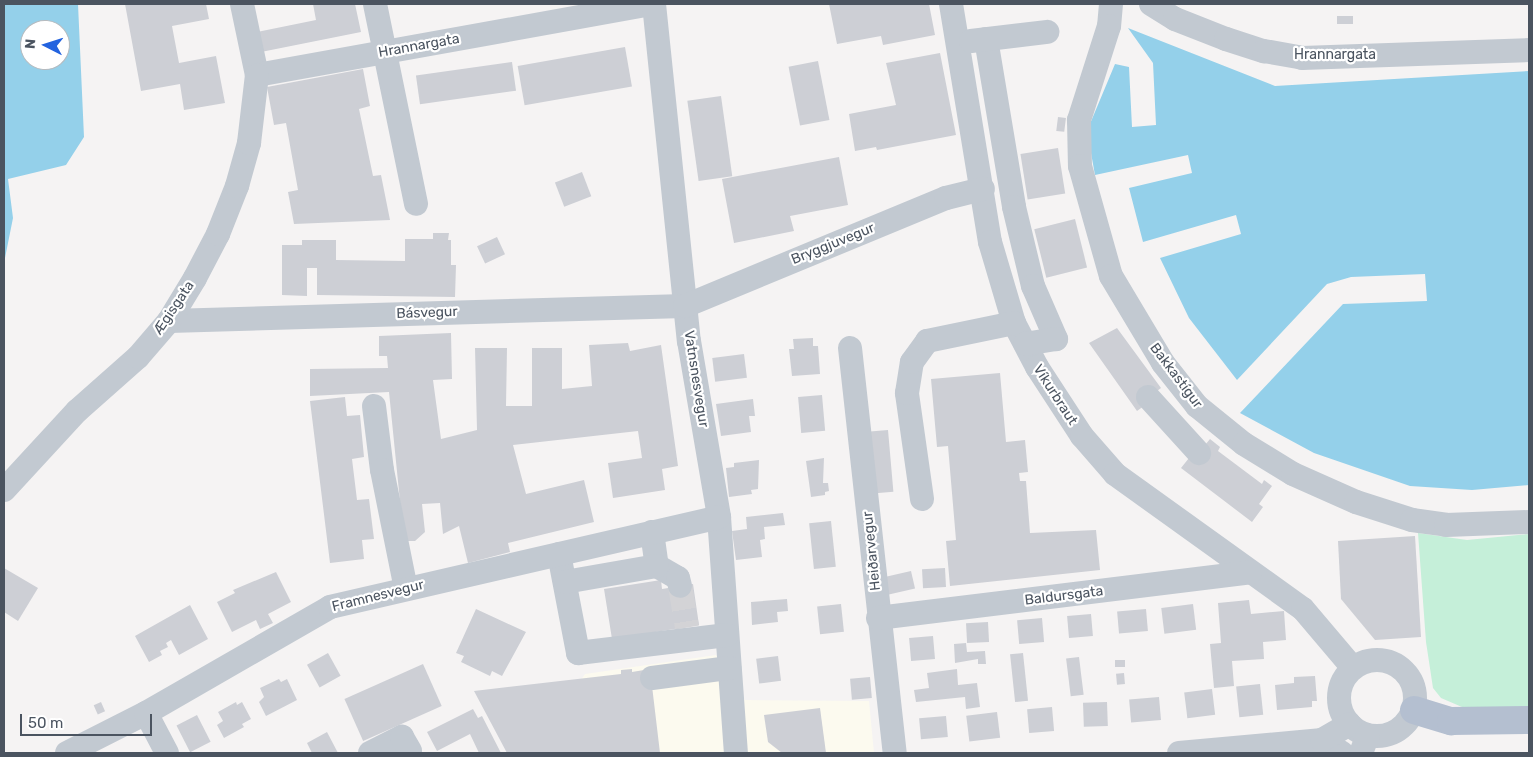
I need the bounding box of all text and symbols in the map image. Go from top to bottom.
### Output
north arrow [20,20,70,70]
street label: Hrannargata [377,31,461,61]
text: N [22,38,39,50]
street label: Hrannargata [1294,47,1376,63]
street label: Bryggjuvegur [789,220,877,268]
street label: Ægisgata [150,278,198,338]
street label: Básvegur [396,304,458,322]
street label: Vatnsnesvegur [680,329,712,429]
street label: Bakkastígur [1146,340,1206,412]
street label: Víkurbraut [1029,362,1081,428]
street label: Heiðarvegur [859,511,885,591]
street label: Framnesvegur [330,576,426,616]
street label: Baldursgata [1024,583,1104,609]
scale bar [22,704,155,736]
text: 50 m [28,714,63,732]

